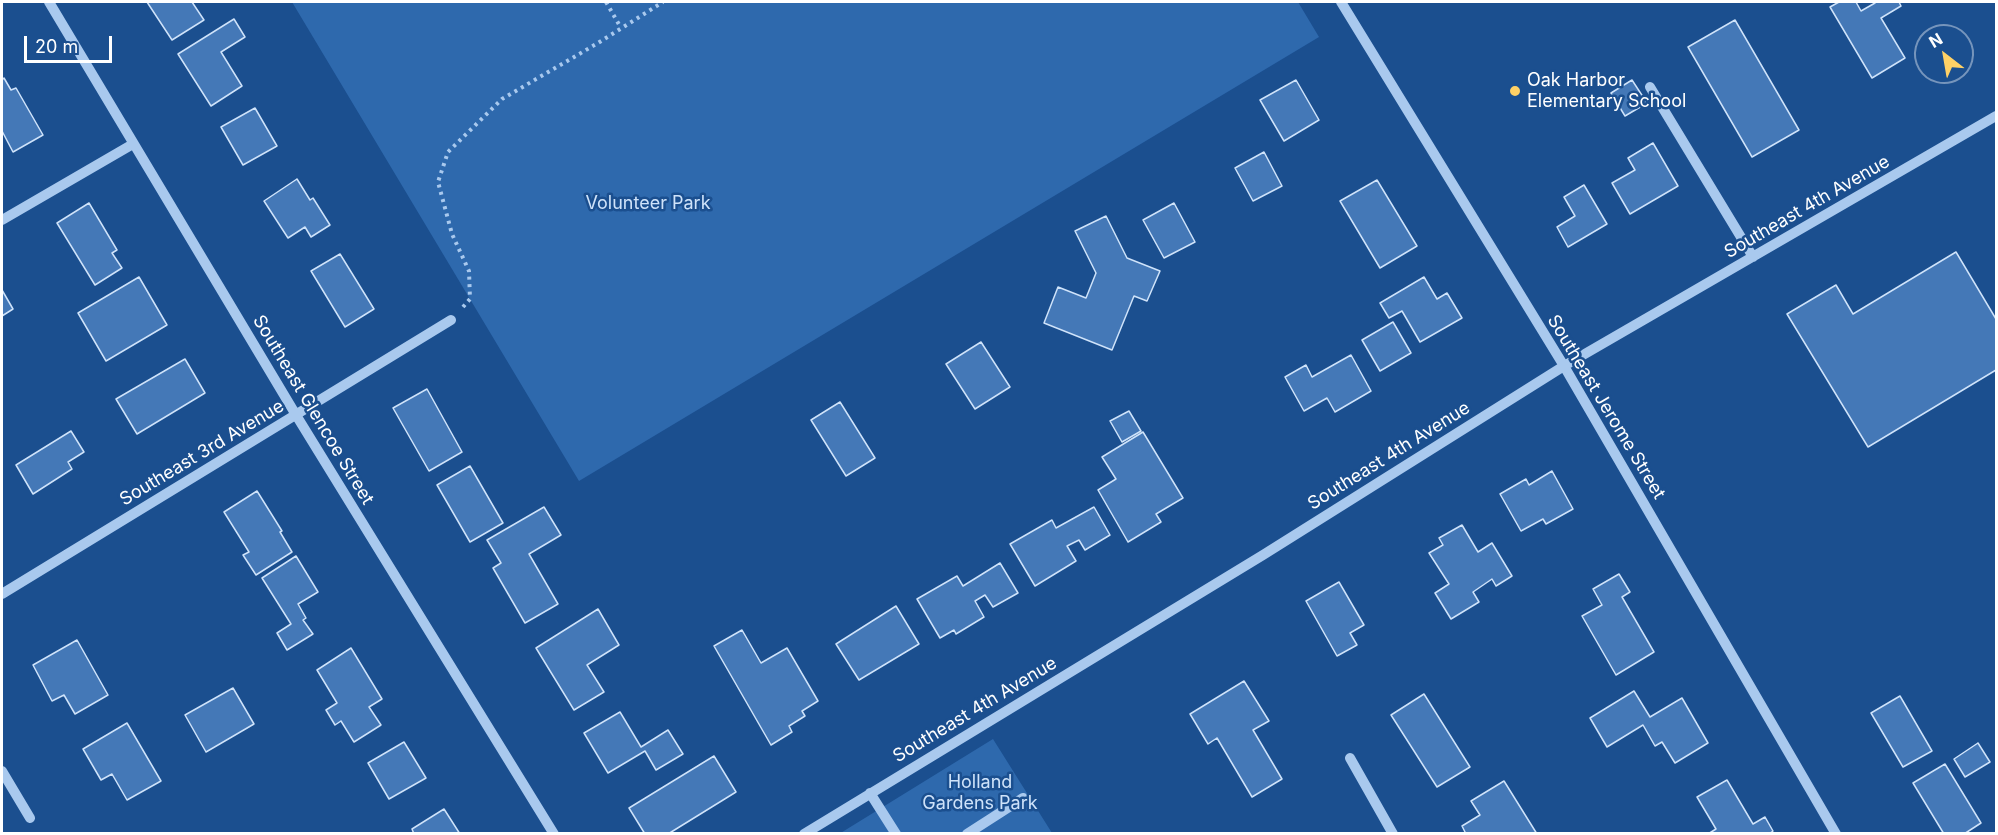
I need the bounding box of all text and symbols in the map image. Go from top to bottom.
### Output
scale bar [27,24,116,62]
north arrow [1914,24,1974,84]
text: N [1925,29,1946,52]
text: 20 m [35,36,78,57]
place label: Oak Harbor Elementary School [1527,70,1686,112]
marker: Oak Harbor Elementary School [1508,84,1522,98]
street label: Southeast 4th Avenue [1721,151,1893,263]
park label: Volunteer Park [585,193,711,215]
street label: Southeast Glencoe Street [248,311,378,509]
street label: Southeast Jerome Street [1542,311,1670,503]
street label: Southeast 3rd Avenue [116,395,288,511]
street label: Southeast 4th Avenue [1304,397,1474,515]
street label: Southeast 4th Avenue [889,653,1061,767]
park label: Holland Gardens Park [922,772,1038,814]

